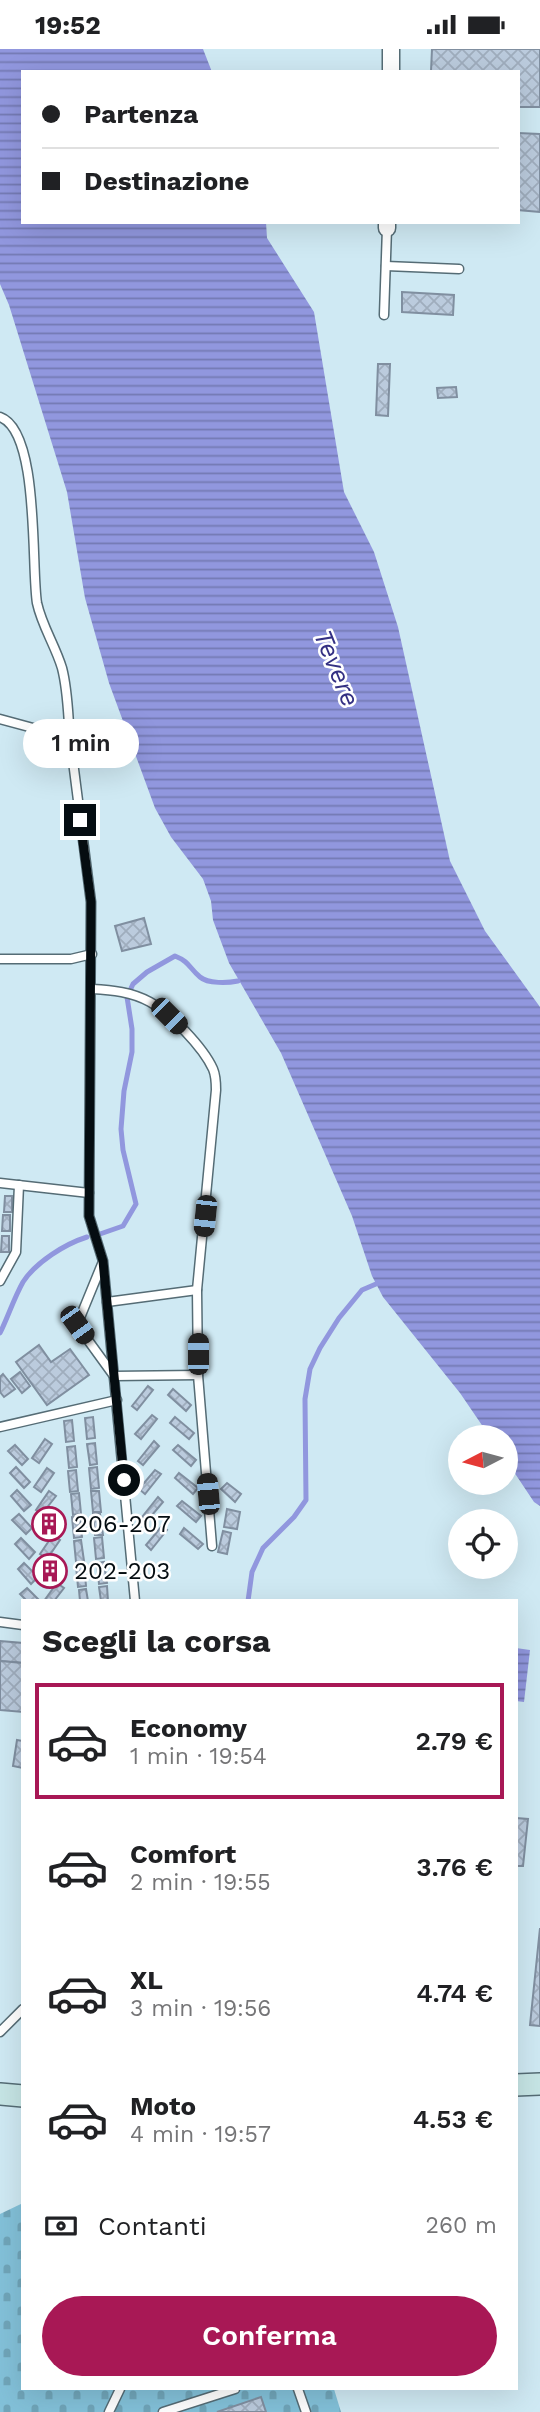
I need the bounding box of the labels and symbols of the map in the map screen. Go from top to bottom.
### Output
water label: Tevere [308,625,366,711]
callout: 1 min [22,719,138,767]
route end [64,804,96,836]
car [147,994,192,1038]
car [193,1194,218,1238]
car [57,1302,98,1348]
car [188,1333,209,1375]
north arrow [448,1425,518,1495]
route start [108,1464,140,1496]
car [196,1472,221,1516]
building icon: 206-207 [30,1505,68,1543]
place label: 206-207 [74,1510,171,1538]
building icon: 202-203 [31,1552,69,1590]
place label: 202-203 [74,1557,170,1585]

